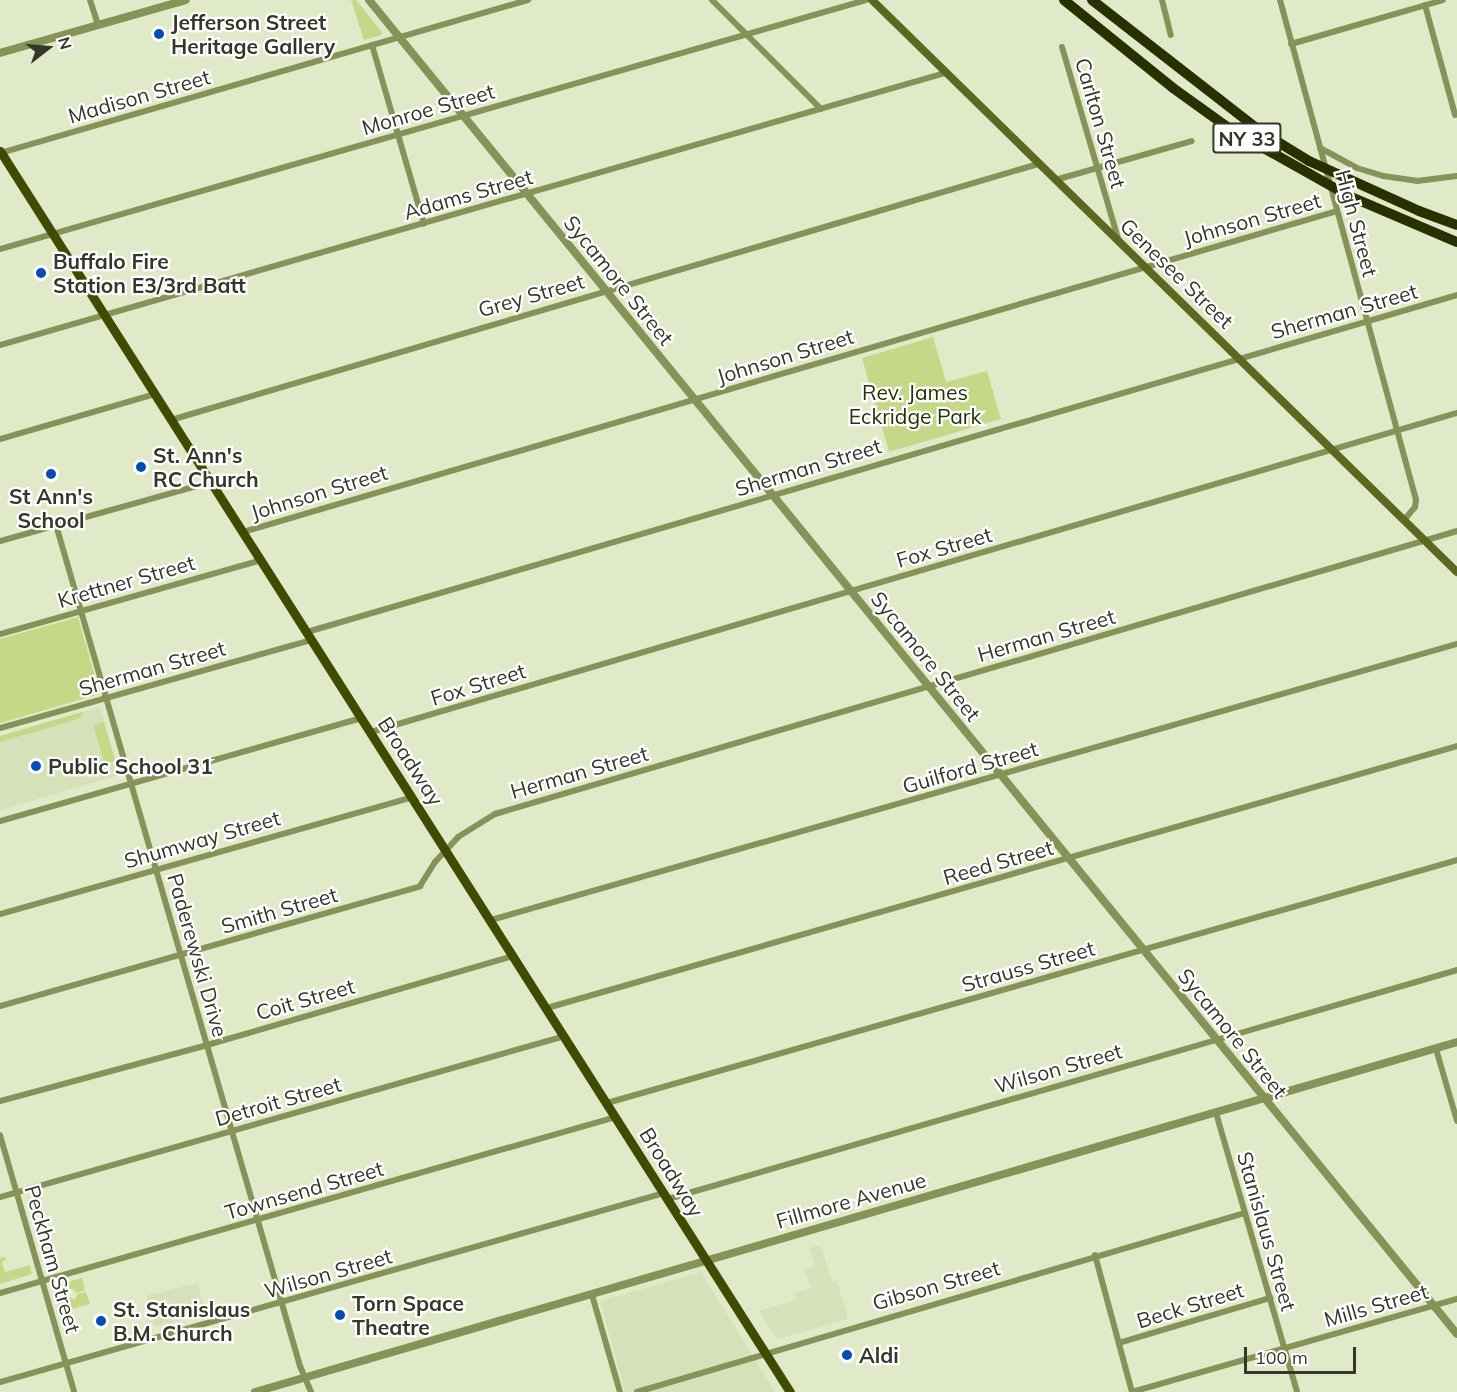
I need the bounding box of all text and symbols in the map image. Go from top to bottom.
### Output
place label: Jefferson Street Heritage Gallery [171,9,335,59]
north arrow [18,18,78,78]
marker: Jefferson Street Heritage Gallery [152,27,166,41]
text: N [54,34,77,52]
street label: Carlton Street [1070,55,1132,191]
street label: Madison Street [65,64,213,128]
street label: Monroe Street [359,78,497,140]
road number: NY 33 [1211,121,1283,155]
street label: Adams Street [401,164,535,224]
street label: High Street [1331,167,1383,279]
street label: Johnson Street [1180,187,1324,251]
street label: Sycamore Street [559,210,679,350]
street label: Genesee Street [1115,213,1239,333]
place label: Buffalo Fire Station E3/3rd Batt [53,248,246,298]
marker: Buffalo Fire Station E3/3rd Batt [34,266,48,280]
street label: Grey Street [475,268,587,322]
street label: Sherman Street [1268,278,1420,344]
street label: Johnson Street [714,323,856,389]
park label: Rev. James Eckridge Park [849,379,981,429]
street label: Sherman Street [732,433,884,501]
place label: St. Ann's RC Church [153,442,259,492]
street label: Johnson Street [248,459,390,525]
marker: St. Ann's RC Church [134,460,148,474]
marker: St Ann's School [44,467,58,481]
place label: St Ann's School [9,483,93,533]
street label: Fox Street [893,521,995,573]
street label: Krettner Street [54,549,198,613]
street label: Sycamore Street [866,586,986,726]
street label: Herman Street [974,603,1118,667]
street label: Sherman Street [76,635,228,701]
street label: Fox Street [427,658,529,710]
street label: Broadway [373,712,449,810]
street label: Guilford Street [899,736,1041,798]
street label: Herman Street [507,740,651,804]
place label: Public School 31 [48,753,213,779]
marker: Public School 31 [29,759,43,773]
street label: Shumway Street [121,805,283,873]
street label: Reed Street [940,834,1056,890]
street label: Paderewski Drive [163,870,233,1040]
street label: Smith Street [218,881,340,939]
street label: Strauss Street [959,935,1097,997]
street label: Sycamore Street [1173,963,1293,1103]
street label: Coit Street [253,973,357,1025]
street label: Wilson Street [991,1038,1125,1098]
street label: Detroit Street [212,1071,344,1131]
street label: Broadway [635,1123,709,1221]
street label: Stanislaus Street [1232,1149,1302,1313]
street label: Townsend Street [222,1155,386,1225]
street label: Fillmore Avenue [773,1167,929,1233]
street label: Peckham Street [20,1182,86,1336]
street label: Wilson Street [261,1243,395,1303]
street label: Gibson Street [869,1255,1003,1315]
street label: Beck Street [1133,1277,1247,1333]
street label: Mills Street [1321,1278,1431,1332]
place label: Torn Space Theatre [352,1290,464,1340]
place label: St. Stanislaus B.M. Church [113,1296,250,1346]
marker: Torn Space Theatre [333,1308,347,1322]
marker: St. Stanislaus B.M. Church [94,1314,108,1328]
scale bar [1247,1335,1360,1373]
place label: Aldi [859,1342,899,1368]
text: 100 m [1255,1346,1308,1369]
marker: Aldi [840,1348,854,1362]

